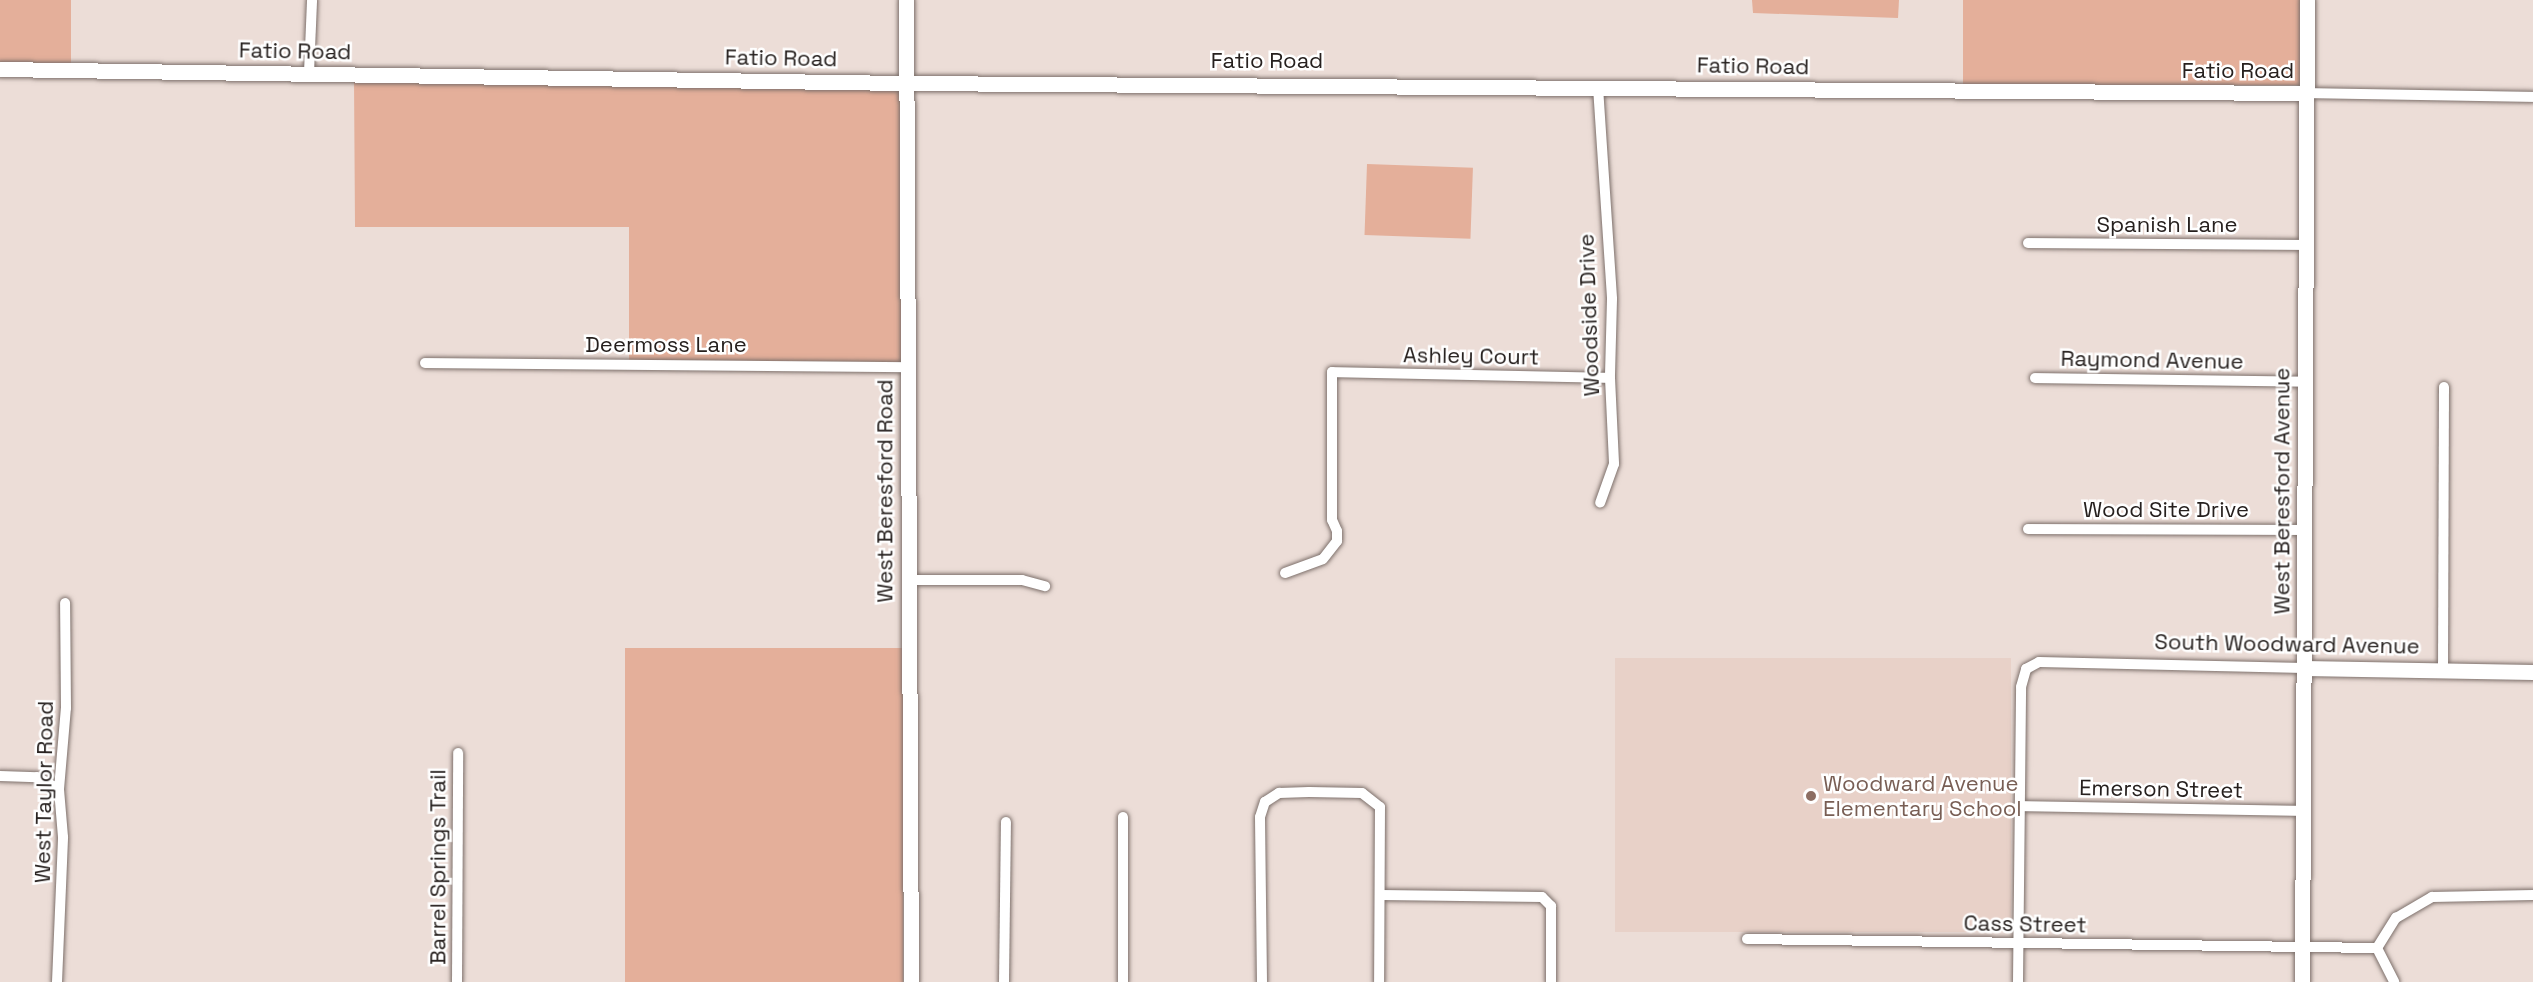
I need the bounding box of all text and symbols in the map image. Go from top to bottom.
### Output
street label: Fatio Road [239,37,351,65]
street label: Fatio Road [725,44,837,72]
street label: Fatio Road [1211,48,1323,74]
street label: Fatio Road [1697,52,1809,80]
street label: Fatio Road [2182,58,2294,84]
street label: Spanish Lane [2096,212,2238,238]
street label: Woodside Drive [1573,233,1605,397]
street label: Deermoss Lane [585,332,747,358]
street label: Ashley Court [1403,342,1539,370]
street label: Raymond Avenue [2060,345,2244,375]
street label: West Beresford Avenue [2269,367,2295,615]
street label: West Beresford Road [872,379,898,603]
street label: Wood Site Drive [2083,497,2249,523]
street label: South Woodward Avenue [2154,628,2420,660]
street label: West Taylor Road [29,700,59,884]
street label: Barrel Springs Trail [425,769,451,965]
place label: Woodward Avenue Elementary School [1823,770,2022,822]
street label: Emerson Street [2079,774,2243,804]
marker: Woodward Avenue Elementary School [1804,789,1818,803]
street label: Cass Street [1963,910,2087,938]

